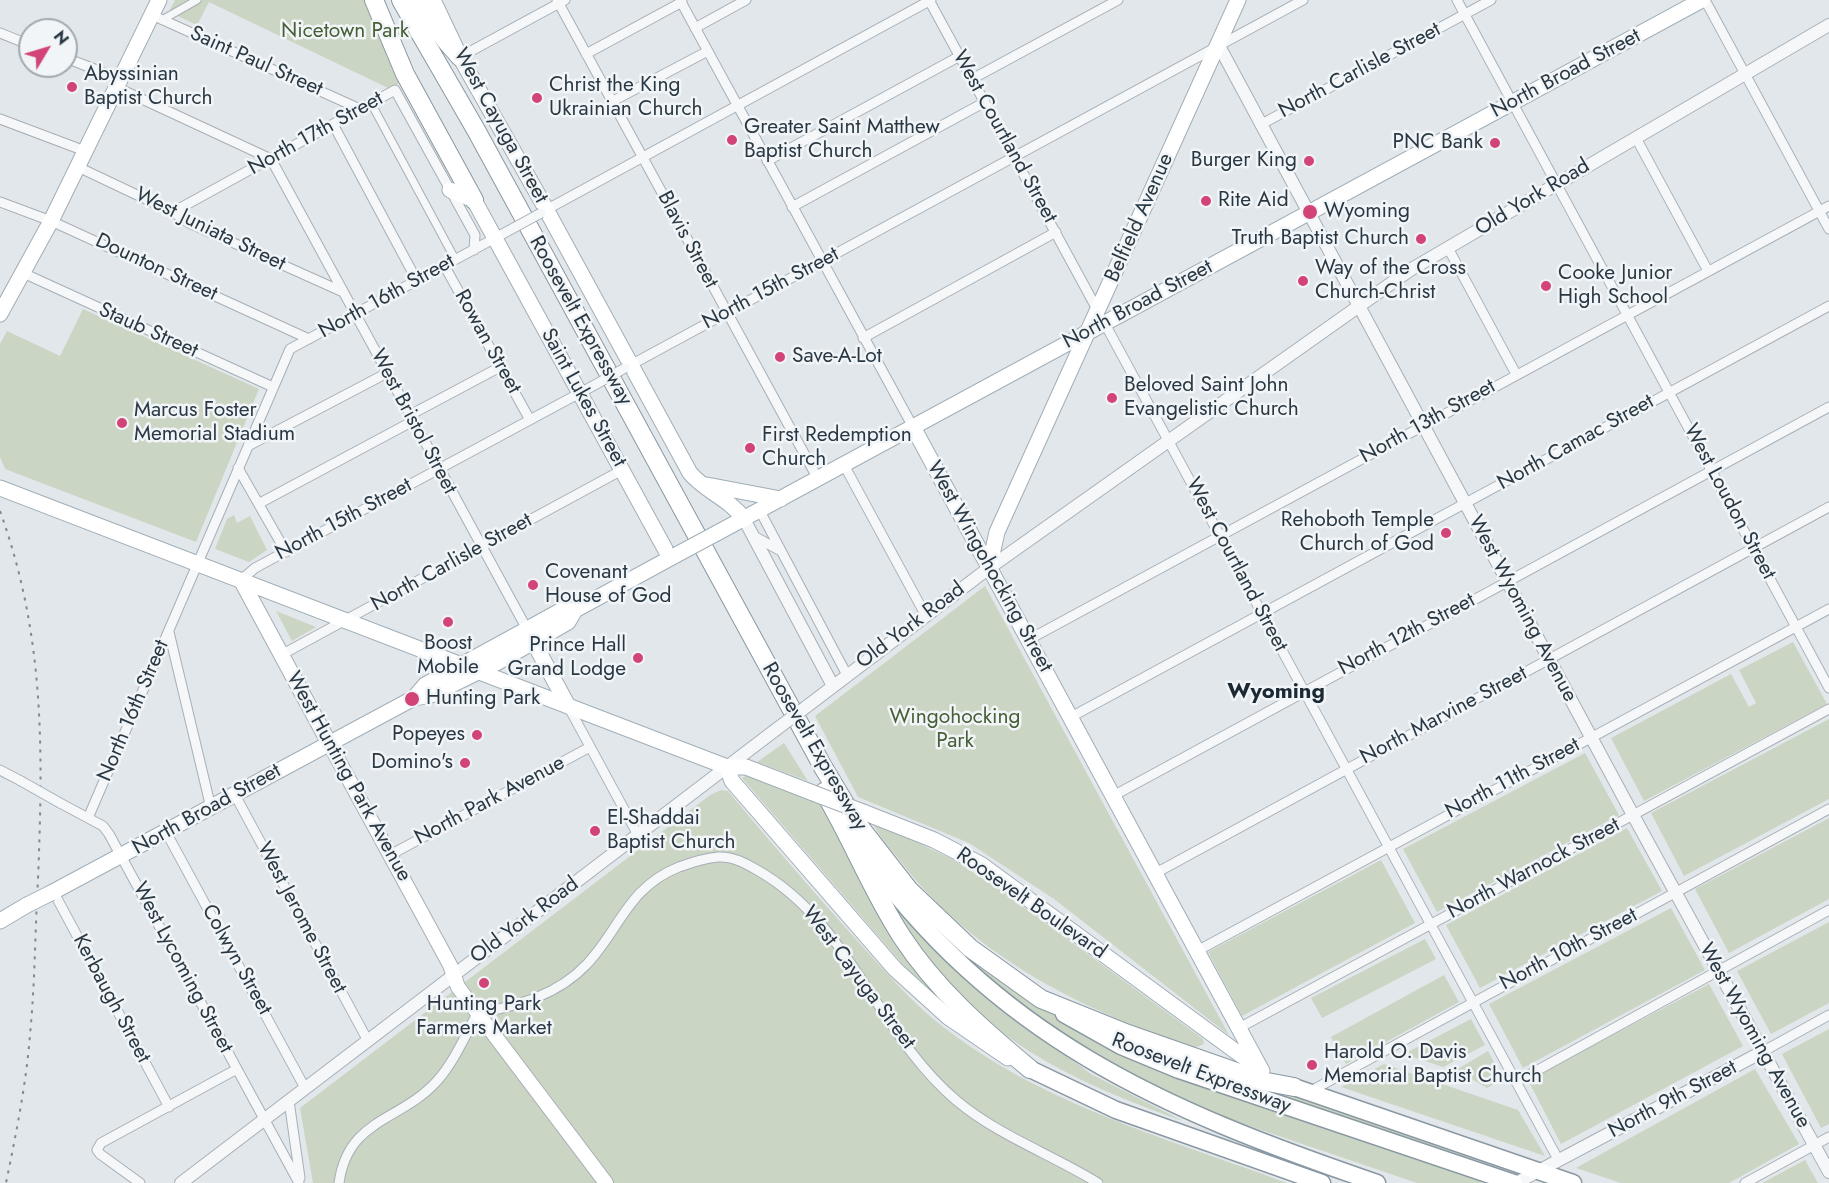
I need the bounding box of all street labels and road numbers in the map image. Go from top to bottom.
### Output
street label: North Carlisle Street [1275,18,1445,124]
street label: Saint Paul Street [186,21,326,103]
street label: North Broad Street [1487,24,1645,124]
street label: West Cayuga Street [447,44,553,208]
street label: West Courtland Street [946,46,1062,228]
street label: North 17th Street [244,87,388,181]
street label: Belfield Avenue [1100,150,1180,286]
street label: Old York Road [1471,154,1595,242]
street label: West Juniata Street [131,183,289,277]
street label: Blavis Street [651,187,723,293]
street label: Dounton Street [91,229,221,307]
street label: Roosevelt Expressway [523,232,637,410]
street label: North 15th Street [698,242,844,336]
street label: North 16th Street [315,249,459,345]
street label: North Broad Street [1059,255,1217,355]
street label: Rowan Street [448,286,526,398]
street label: Staub Street [94,298,202,364]
street label: Saint Lukes Street [535,325,631,471]
street label: West Bristol Street [364,345,462,499]
street label: North 13th Street [1356,374,1500,470]
street label: North Camac Street [1493,390,1659,496]
street label: West Loudon Street [1677,420,1781,584]
street label: West Wingohocking Street [921,457,1057,677]
street label: North 15th Street [271,473,417,567]
street label: West Courtland Street [1180,474,1292,656]
street label: North Carlisle Street [367,508,537,618]
street label: West Wyoming Avenue [1462,511,1582,707]
street label: Old York Road [852,577,970,675]
street label: North 12th Street [1334,588,1480,682]
street label: North 16th Street [93,636,175,786]
street label: Roosevelt Expressway [756,658,872,836]
street label: North Marvine Street [1356,661,1532,771]
street label: West Hunting Park Avenue [280,668,416,886]
street label: North 11th Street [1441,733,1585,825]
street label: North Park Avenue [411,751,569,851]
street label: North Broad Street [128,759,286,861]
street label: North Warnock Street [1444,813,1624,925]
street label: West Jerome Street [251,838,351,998]
street label: Roosevelt Boulevard [951,843,1111,965]
street label: Old York Road [466,872,584,970]
street label: West Lycoming Street [126,878,238,1058]
street label: Colwyn Street [195,900,277,1020]
street label: West Cayuga Street [796,901,920,1055]
street label: North 10th Street [1496,903,1642,997]
street label: Kerbaugh Street [67,931,155,1067]
street label: West Wyoming Avenue [1693,939,1815,1133]
street label: Roosevelt Expressway [1108,1028,1294,1120]
street label: North 9th Street [1604,1056,1742,1144]

